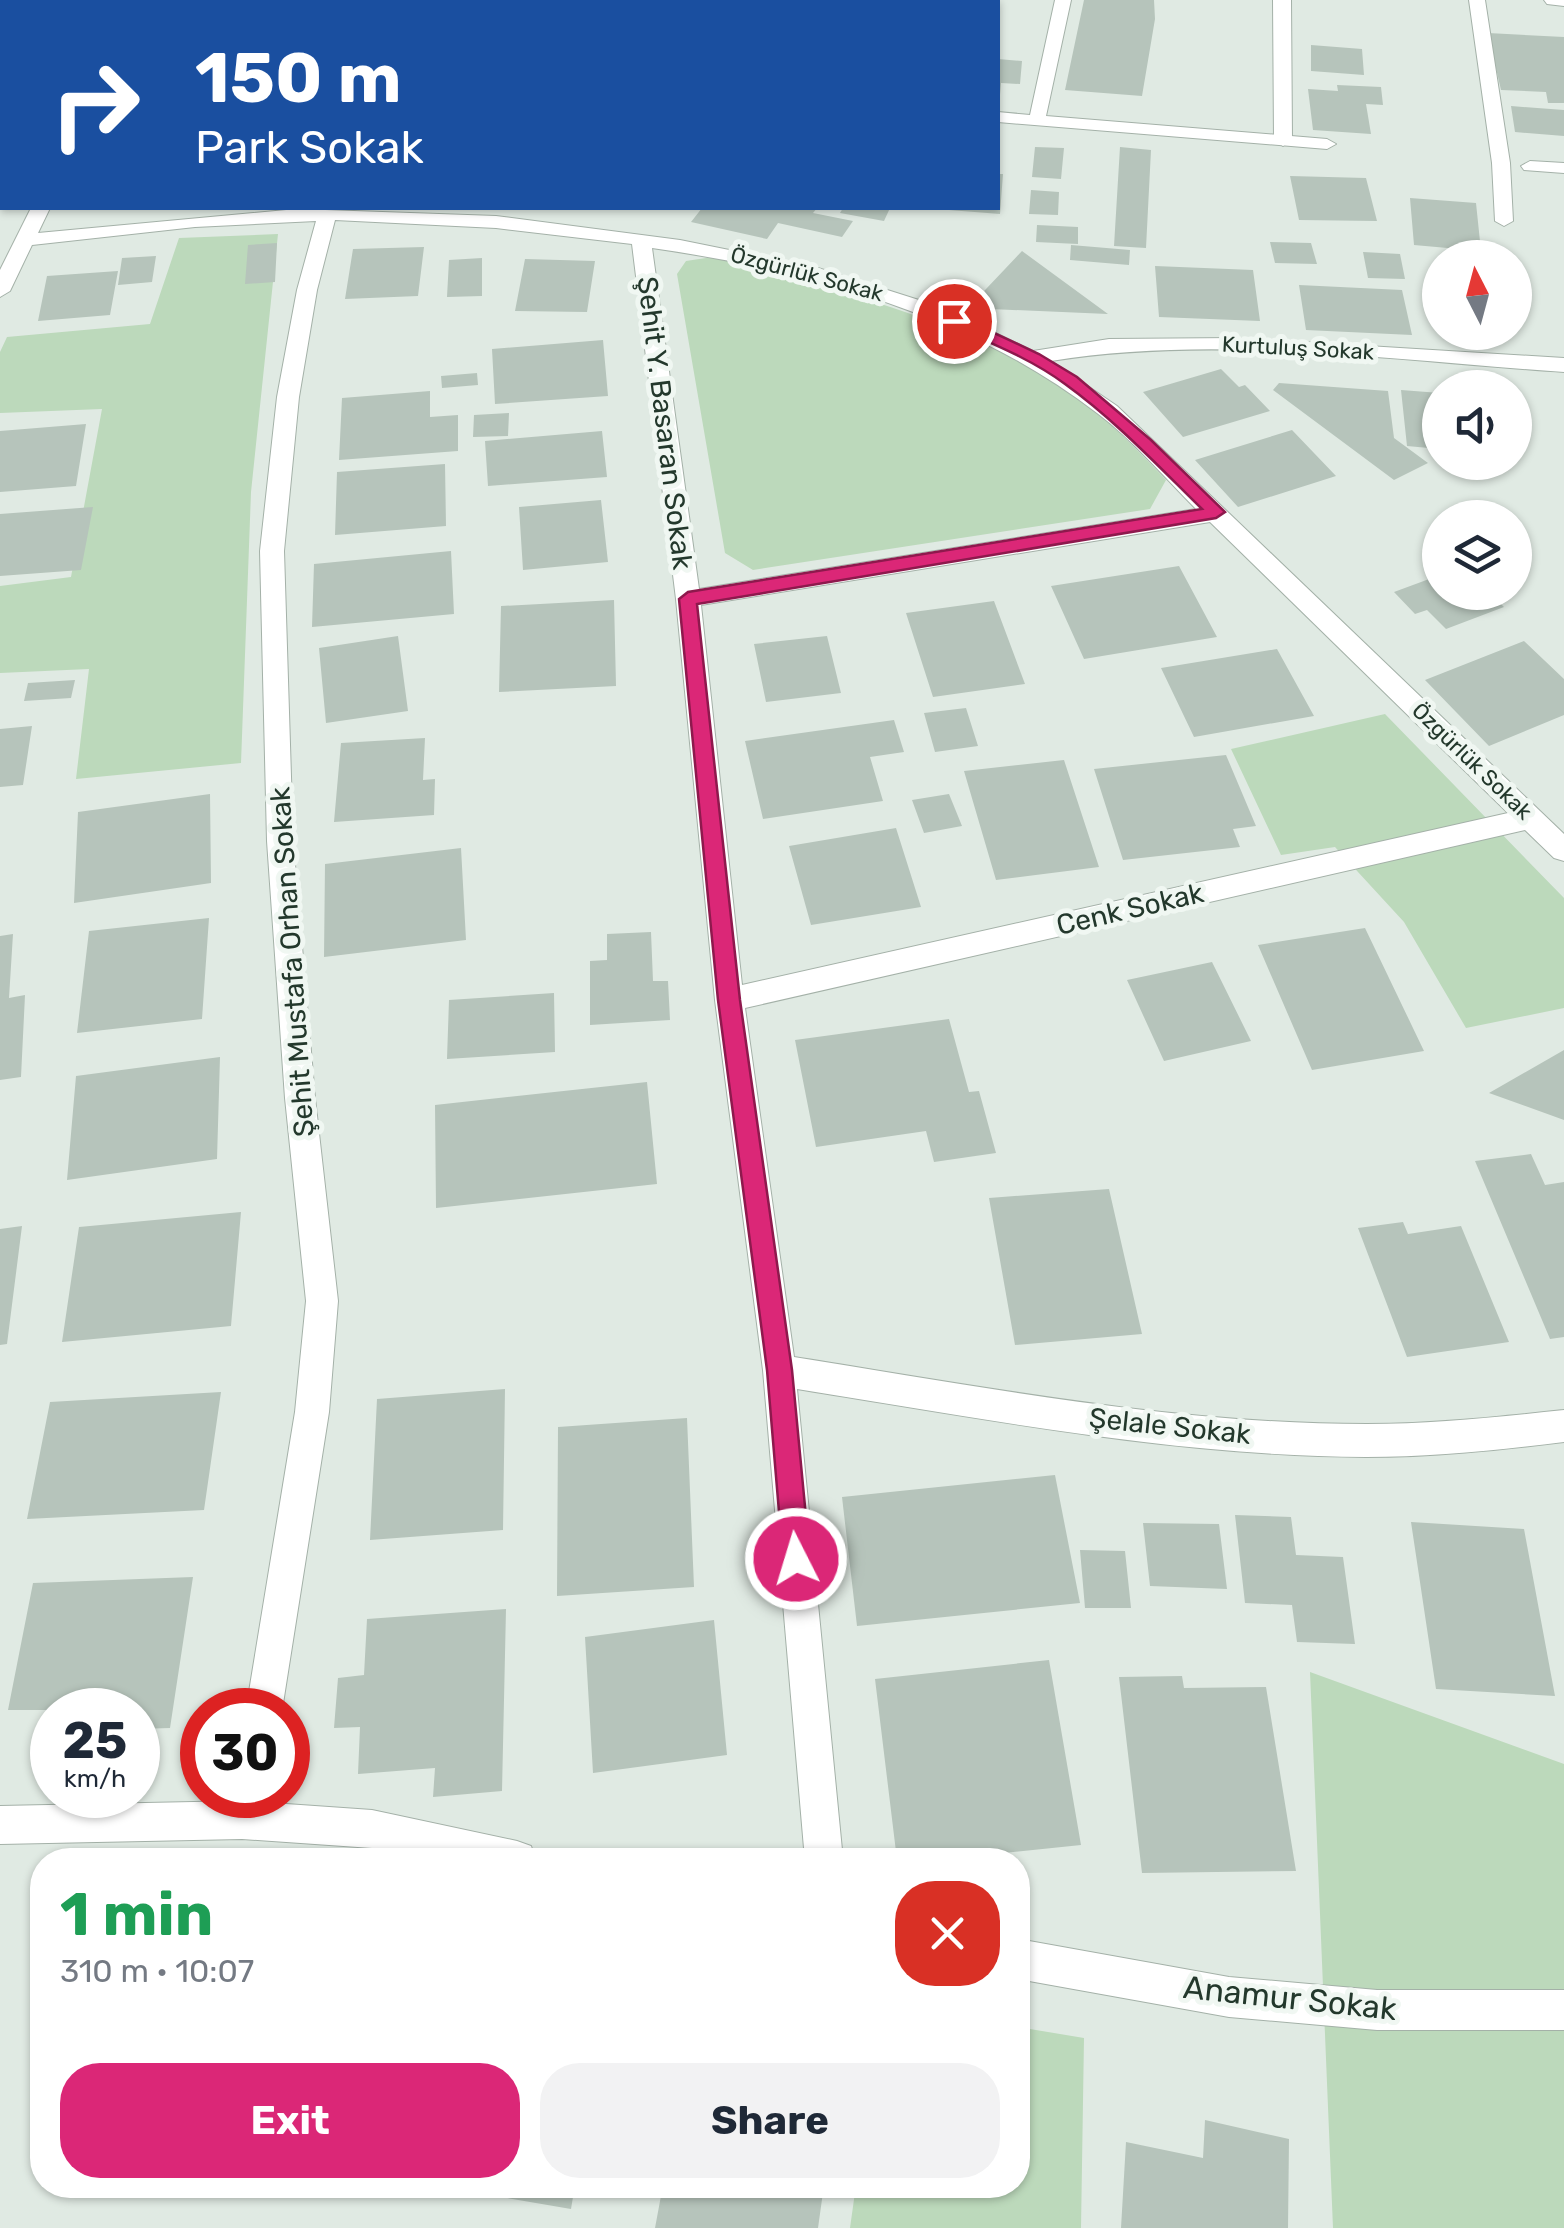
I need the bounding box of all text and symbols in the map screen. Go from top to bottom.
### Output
text: 150 m [195,37,402,120]
icon: right [30,40,160,170]
text: Park Sokak [195,121,424,174]
north arrow [1422,240,1532,350]
map controls [1422,240,1532,610]
street label: Özgürlük Sokak [728,241,887,307]
street label: Şehit Y. Basaran Sokak [631,275,699,572]
pin [912,279,997,364]
icon: arrive [927,294,982,349]
street label: Kurtuluş Sokak [1221,331,1375,366]
button: sound [1422,370,1532,480]
button: layers [1422,500,1532,610]
street label: Özgürlük Sokak [1406,697,1538,826]
street label: Şehit Mustafa Orhan Sokak [263,785,321,1138]
street label: Cenk Sokak [1053,876,1207,942]
street label: Şelale Sokak [1088,1401,1253,1451]
position arrow [744,1507,848,1611]
speed limit sign: 30 [180,1688,310,1818]
text: 25 [63,1711,127,1771]
text: km/h [64,1764,126,1793]
text: 1 min [60,1879,213,1950]
button: close [895,1881,1000,1986]
text: 310 m · 10:07 [60,1952,254,1990]
street label: Anamur Sokak [1182,1968,1399,2028]
button: Exit [60,2063,520,2178]
button: Share [540,2063,1000,2178]

